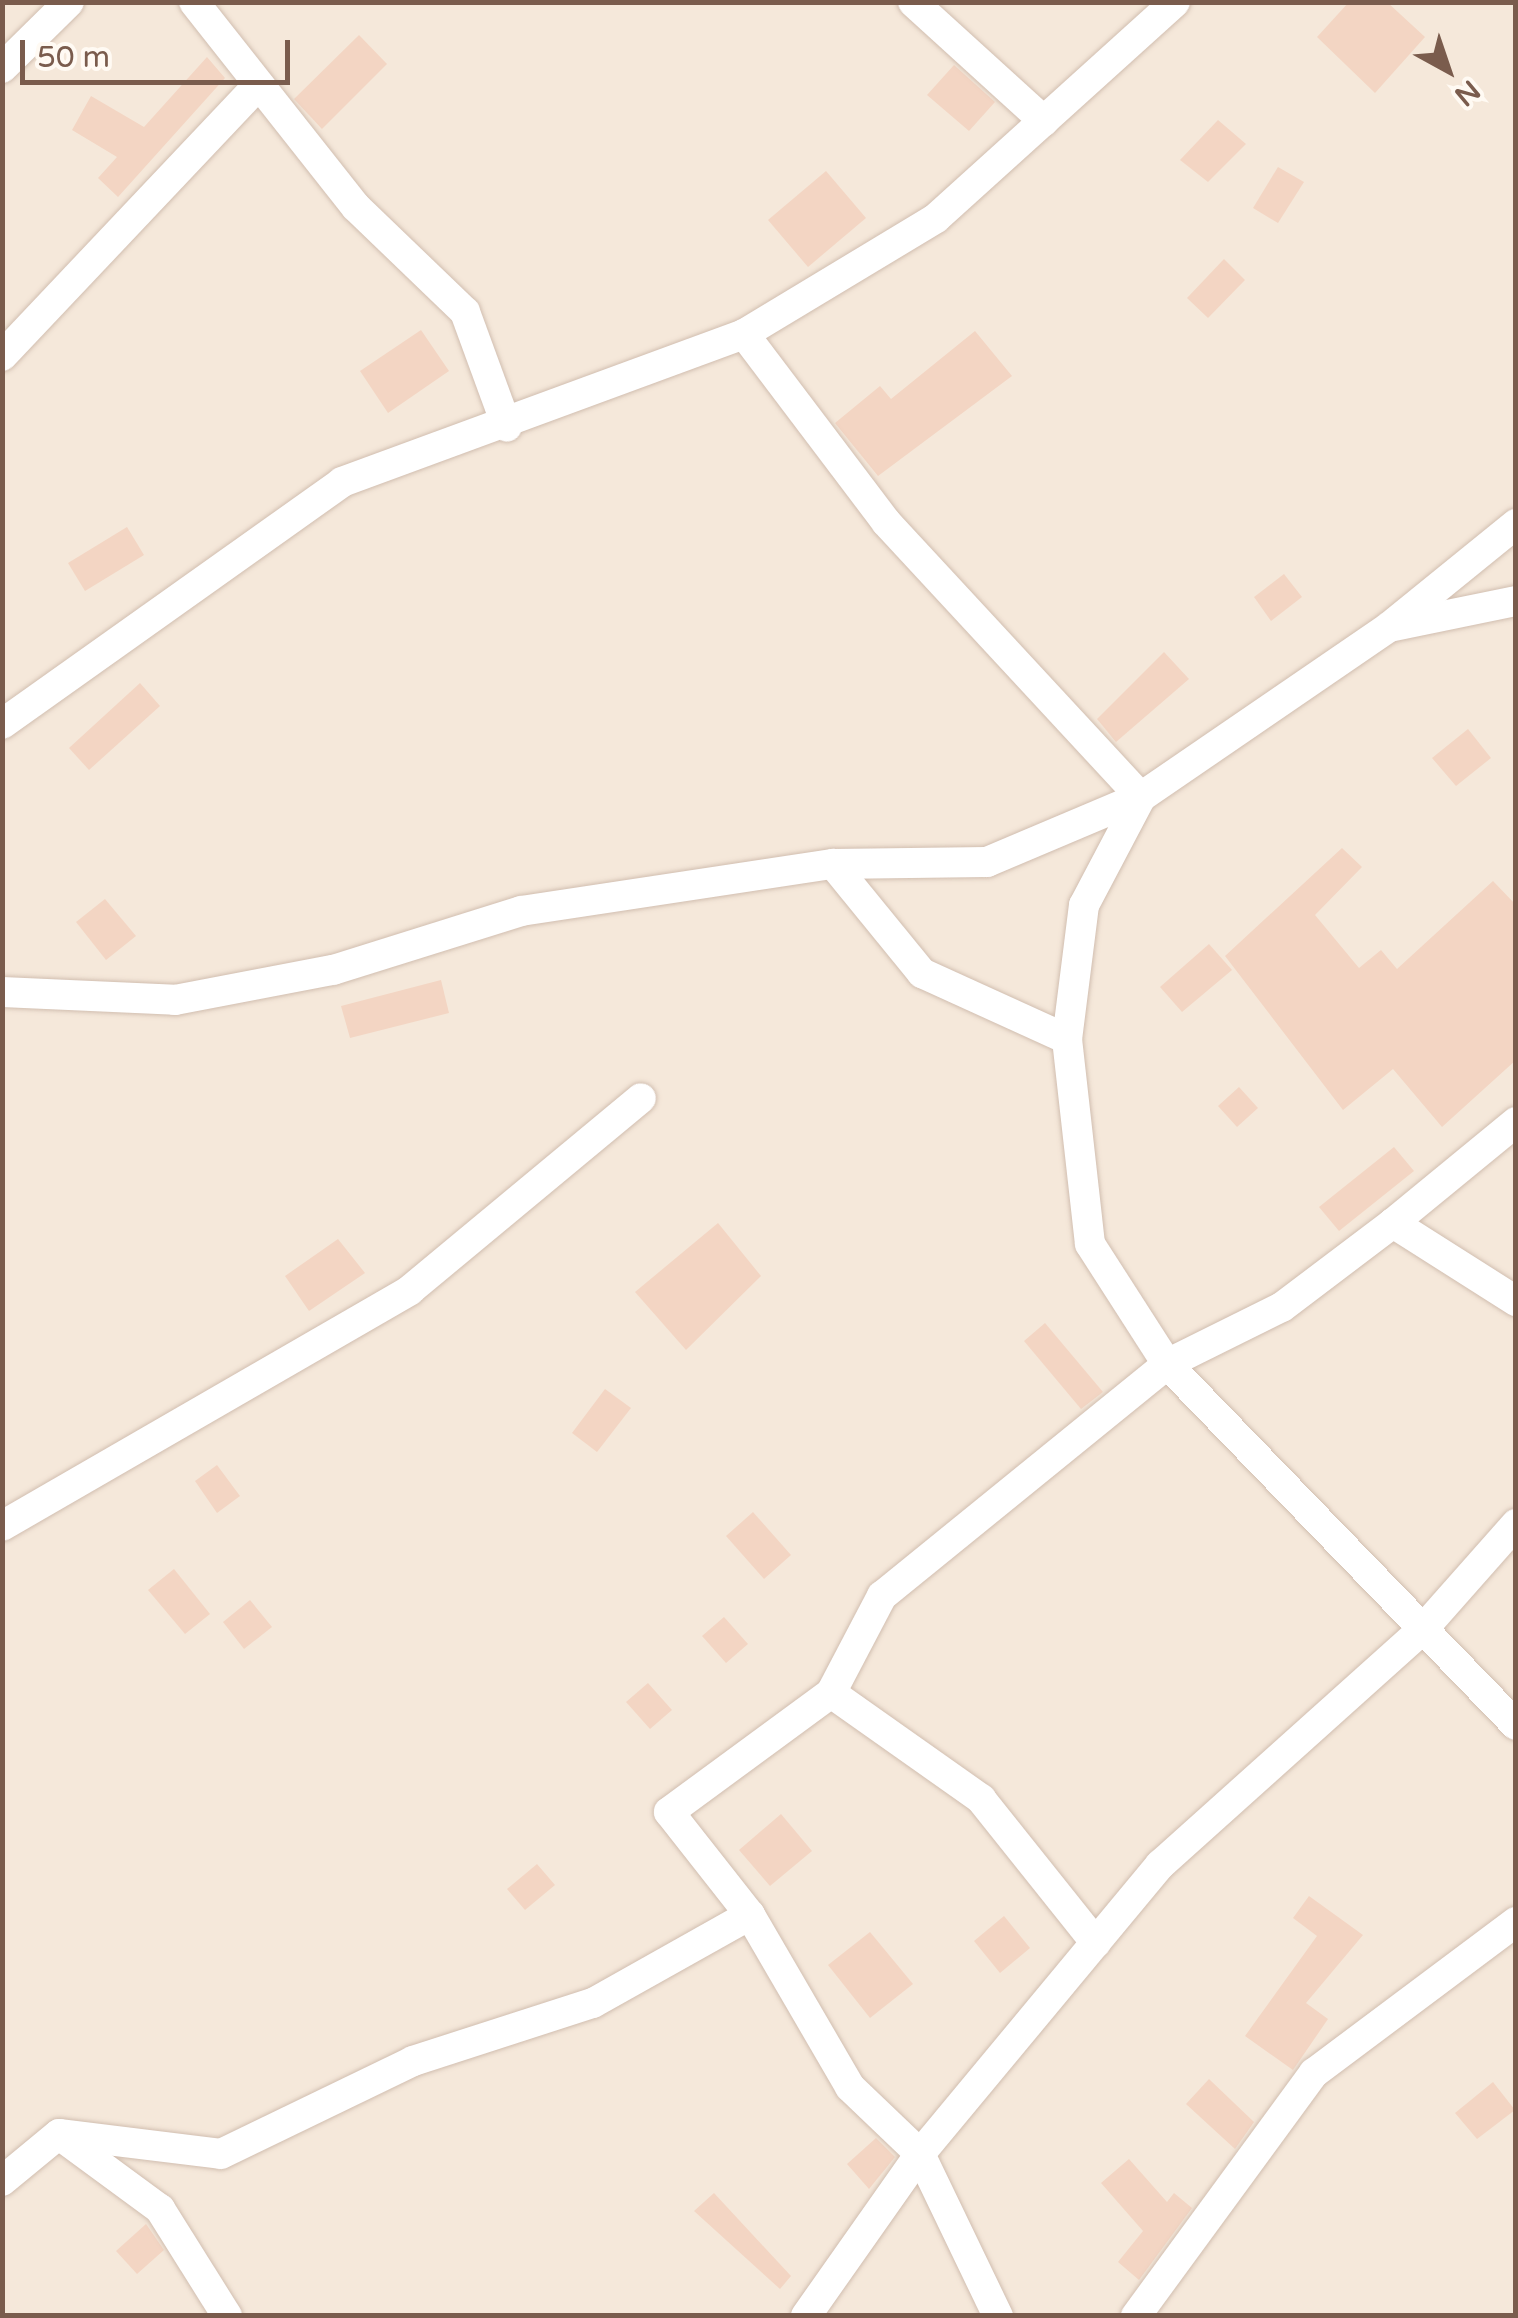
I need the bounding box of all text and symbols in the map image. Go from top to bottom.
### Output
scale bar [25,20,295,82]
north arrow [1398,20,1498,120]
text: 50 m [37,39,110,76]
text: N [1448,73,1487,113]

